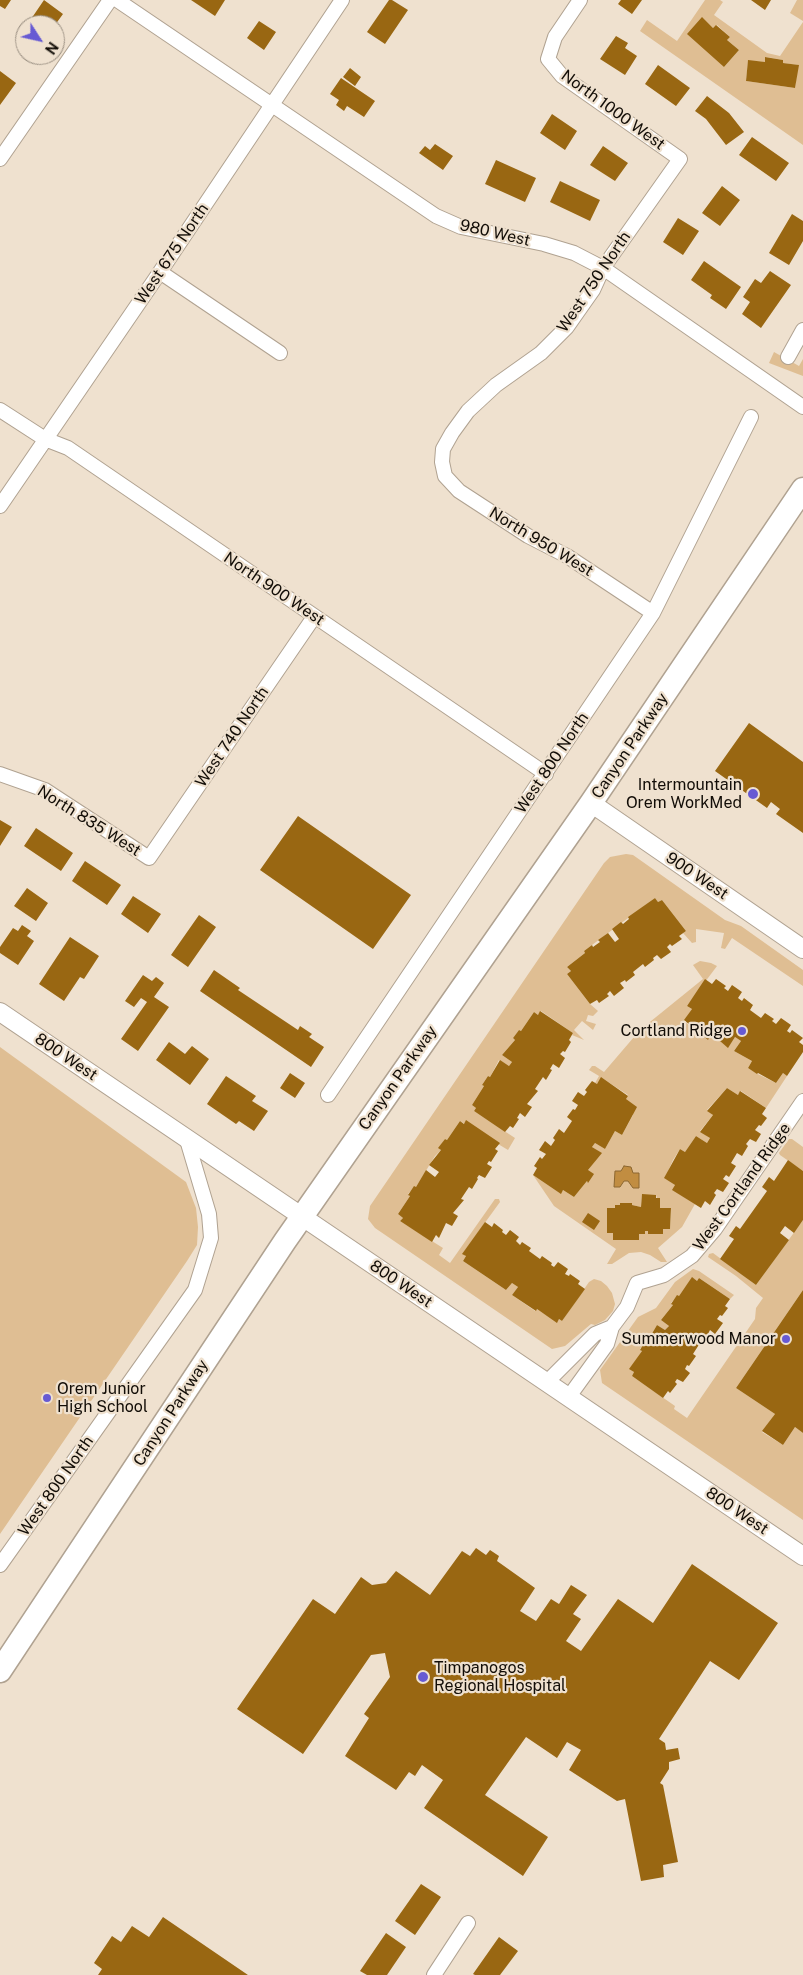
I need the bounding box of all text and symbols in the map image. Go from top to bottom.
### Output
north arrow [15,15,65,65]
text: N [42,39,61,57]
street label: North 1000 West [557,66,669,154]
street label: West 675 North [131,200,213,308]
street label: 980 West [458,216,532,250]
street label: West 750 North [553,228,635,336]
street label: North 950 West [486,503,596,581]
street label: North 900 West [220,548,328,630]
street label: West 740 North [191,683,273,791]
street label: Canyon Parkway [588,690,672,802]
street label: West 800 North [511,709,593,817]
place label: Intermountain Orem WorkMed [626,775,742,813]
street label: North 835 West [34,781,144,861]
marker: Intermountain Orem WorkMed [746,787,760,801]
street label: 900 West [662,848,732,904]
place label: Cortland Ridge [620,1021,732,1041]
street label: Canyon Parkway [355,1022,441,1134]
marker: Cortland Ridge [736,1025,748,1037]
street label: 800 West [31,1029,101,1085]
street label: West Cortland Ridge [689,1119,795,1255]
street label: 800 West [366,1256,436,1312]
place label: Summerwood Manor [621,1329,776,1349]
marker: Summerwood Manor [780,1333,792,1345]
street label: Canyon Parkway [129,1356,213,1470]
place label: Orem Junior High School [57,1379,148,1417]
marker: Orem Junior High School [41,1392,53,1404]
street label: West 800 North [14,1432,98,1540]
street label: 800 West [702,1483,772,1539]
place label: Timpanogos Regional Hospital [434,1658,566,1696]
marker: Timpanogos Regional Hospital [416,1670,430,1684]

